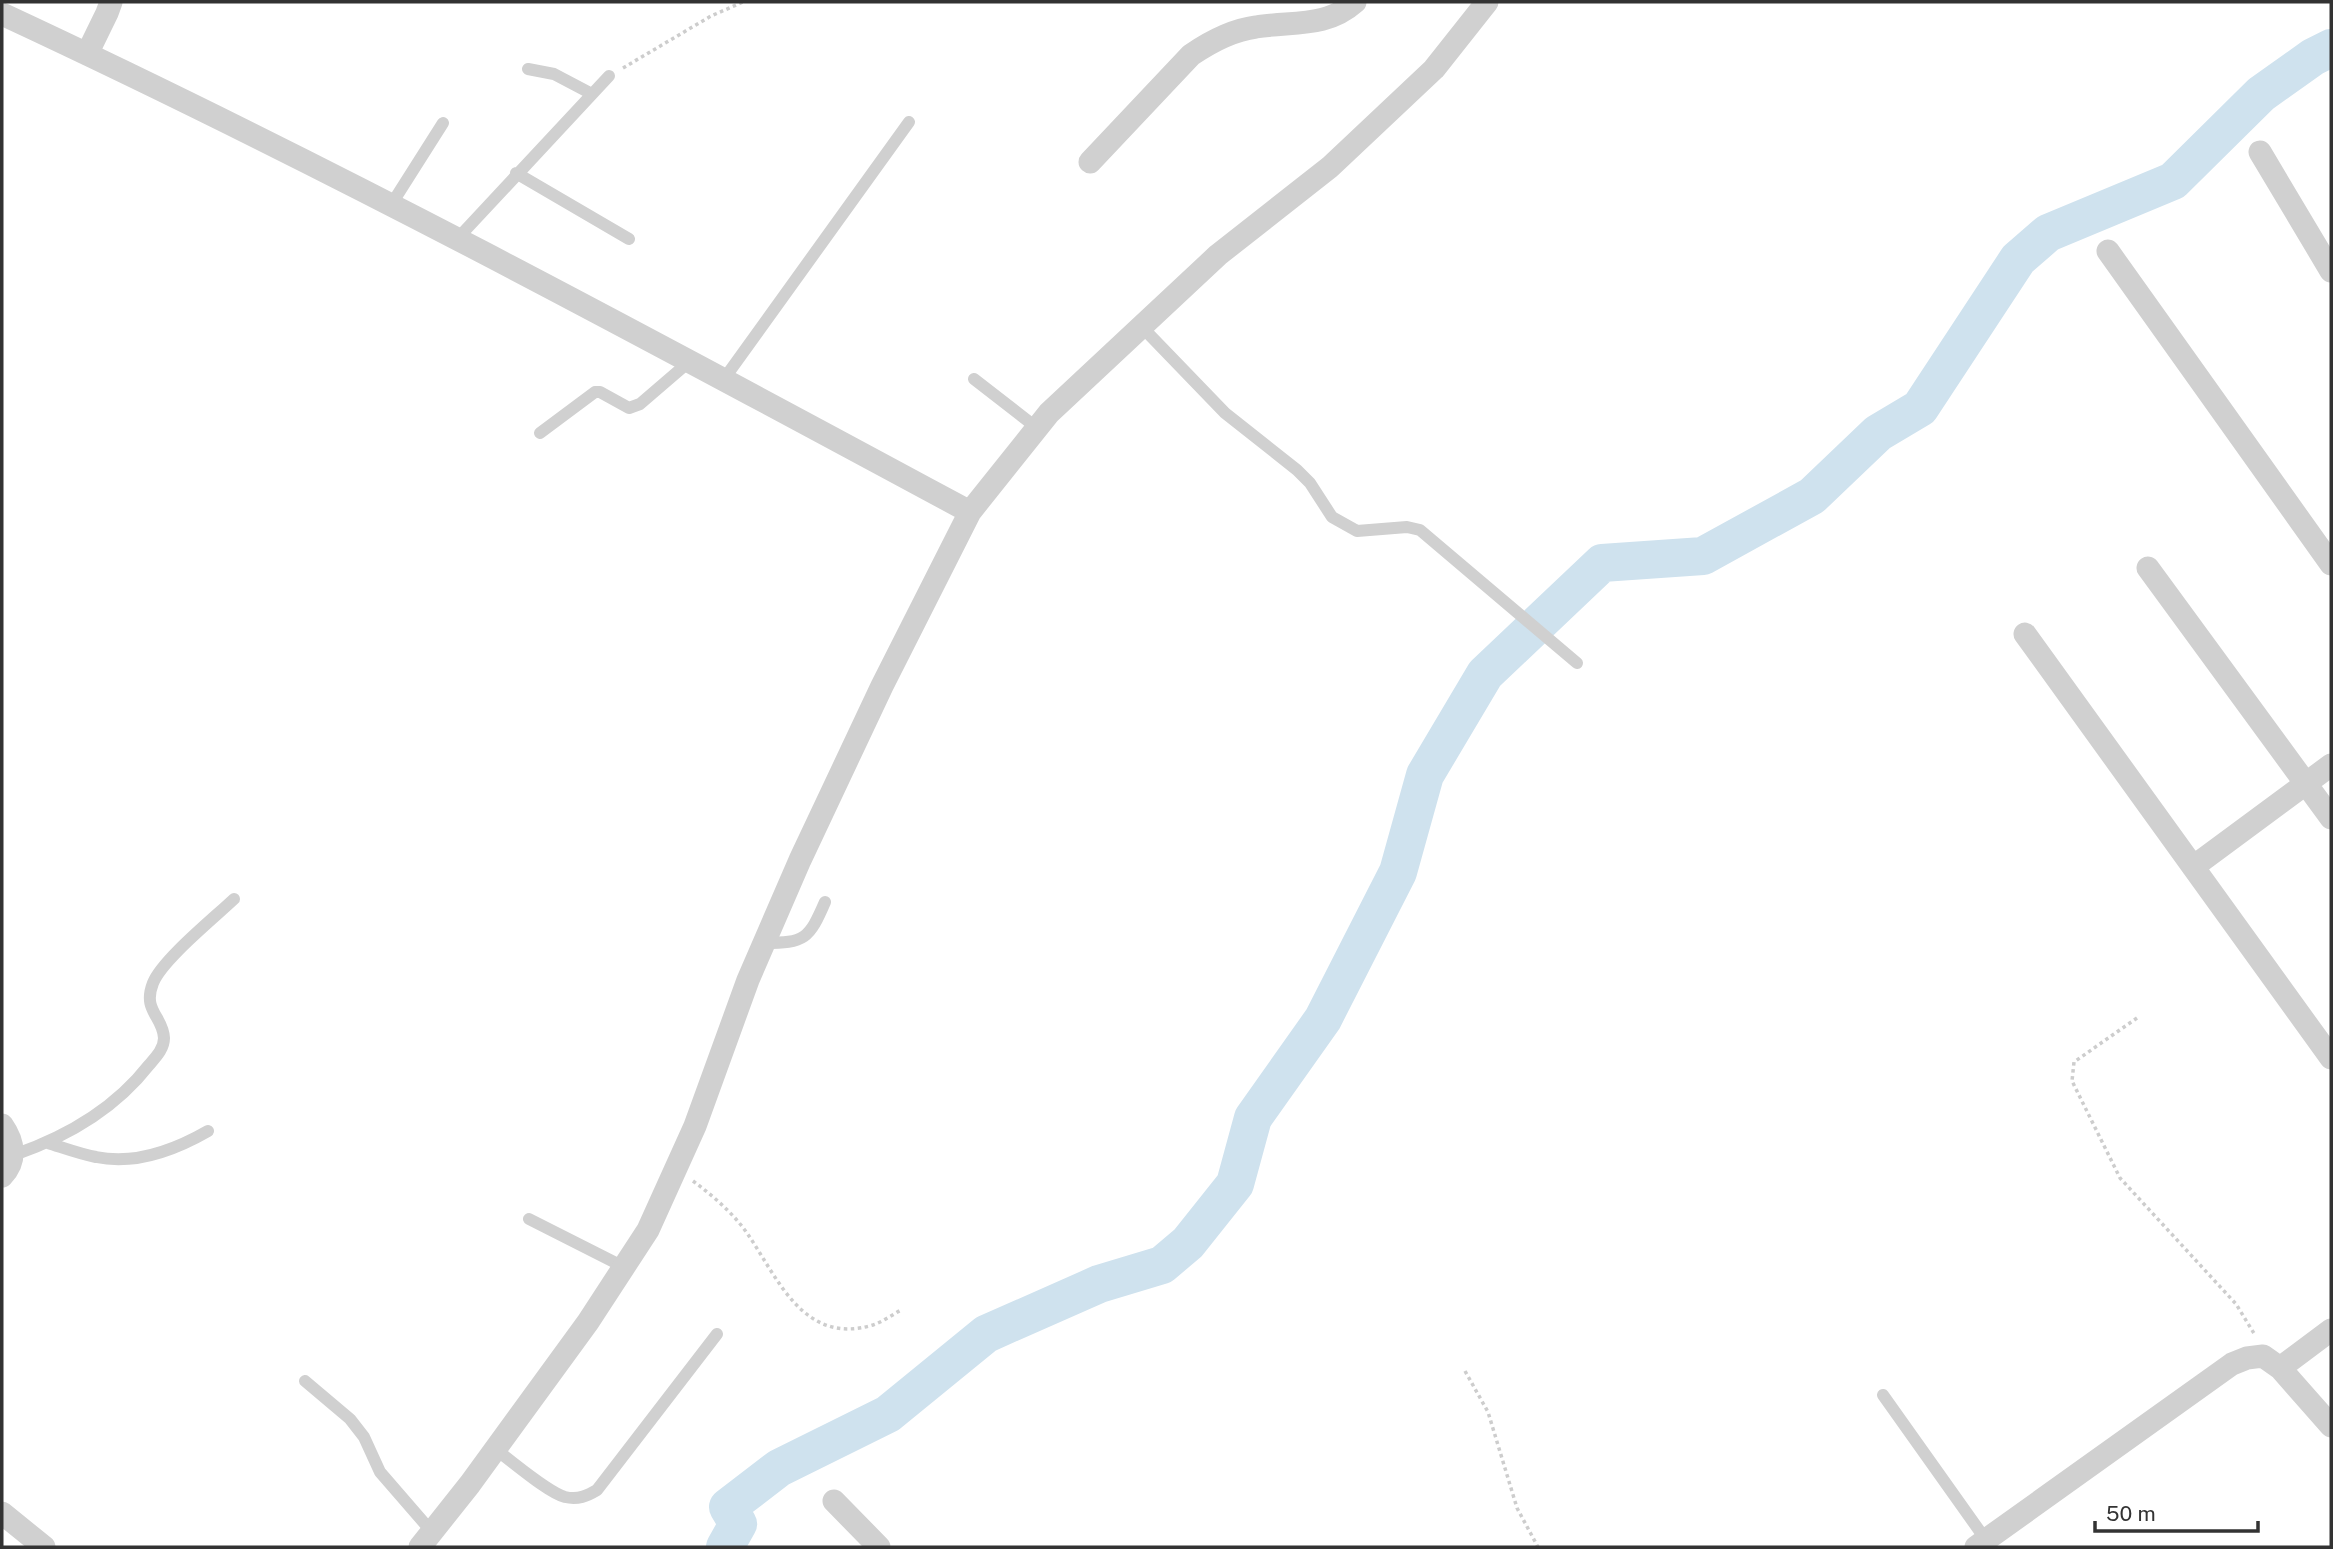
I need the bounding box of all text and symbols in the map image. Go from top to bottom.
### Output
scale bar [2095,1490,2258,1534]
text: 50 m [2106,1501,2156,1526]

